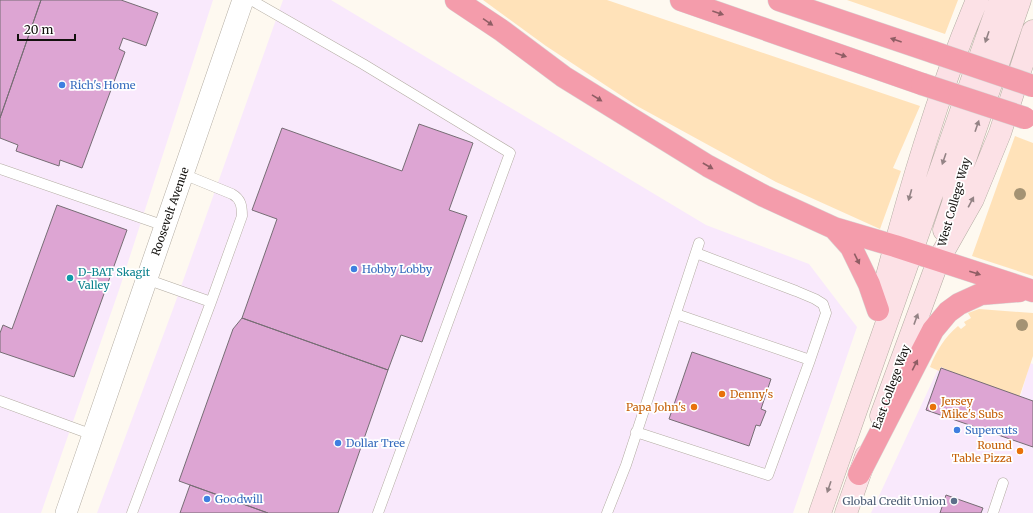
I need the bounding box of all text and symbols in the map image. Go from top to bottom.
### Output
one-way arrow [712,10,724,16]
scale bar [18,16,75,42]
one-way arrow [483,18,494,25]
text: 20 m [24,22,53,37]
one-way arrow [984,31,990,43]
one-way arrow [890,37,902,43]
one-way arrow [835,53,847,59]
place label: Rich's Home [70,78,136,92]
marker: Rich's Home [57,80,67,90]
one-way arrow [591,94,603,101]
one-way arrow [974,120,980,132]
one-way arrow [941,154,947,166]
street label: West College Way [934,155,974,249]
one-way arrow [702,163,714,170]
street label: Roosevelt Avenue [148,165,192,258]
one-way arrow [907,190,913,202]
one-way arrow [968,196,974,208]
one-way arrow [854,253,860,265]
place label: Hobby Lobby [362,262,433,276]
marker: Hobby Lobby [349,264,359,274]
place label: D-BAT Skagit Valley [77,265,151,292]
one-way arrow [970,270,982,276]
marker: D-BAT Skagit Valley [65,273,75,283]
one-way arrow [914,313,920,325]
street label: East College Way [869,342,913,431]
one-way arrow [912,359,918,370]
place label: Denny's [730,387,773,401]
marker: Denny's [717,389,727,399]
place label: Jersey Mike's Subs [940,394,1003,421]
place label: Papa John's [626,400,686,414]
marker: Papa John's [689,402,699,412]
marker: Jersey Mike's Subs [928,402,938,412]
place label: Supercuts [965,423,1018,437]
marker: Supercuts [952,425,962,435]
place label: Dollar Tree [346,436,405,450]
marker: Dollar Tree [333,438,343,448]
place label: Round Table Pizza [952,438,1012,465]
marker: Round Table Pizza [1015,446,1025,456]
one-way arrow [825,481,831,493]
place label: Goodwill [215,492,264,506]
marker: Goodwill [202,494,212,504]
place label: Global Credit Union [842,494,947,508]
marker: Global Credit Union [949,496,959,506]

